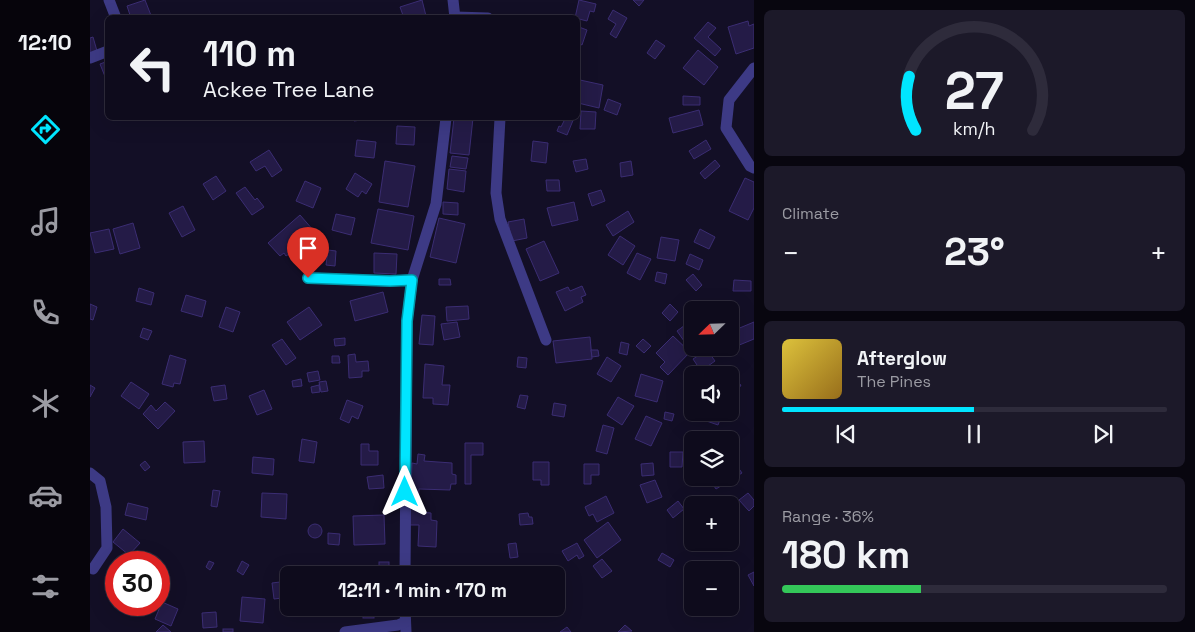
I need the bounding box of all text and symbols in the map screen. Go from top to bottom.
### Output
text: 12:10 [18,28,72,56]
text: 110 m [203,32,296,76]
icon: left [120,35,185,100]
text: 27 [945,58,1004,124]
text: Ackee Tree Lane [203,75,374,103]
icon: directions [28,112,63,147]
text: km/h [953,117,996,140]
text: Climate [782,203,839,224]
icon: music [28,204,63,239]
pin [287,227,329,278]
text: 23° [944,228,1005,276]
icon: arrive [294,234,322,262]
text: − [782,235,799,271]
text: + [1150,235,1167,271]
icon: phone [28,295,63,330]
north arrow [684,301,739,356]
map controls [684,301,739,616]
text: Afterglow [857,346,947,371]
button: sound [684,366,739,421]
text: The Pines [857,371,931,392]
icon: climate [28,386,63,421]
icon: previous [832,420,860,448]
icon: pause [960,420,988,448]
icon: next [1089,420,1117,448]
button: layers [684,431,739,486]
position arrow [378,465,430,517]
icon: car [28,478,63,513]
button: + [684,496,739,551]
text: Range · 36% [782,506,874,527]
text: 180 km [782,531,910,579]
speed limit sign: 30 [105,551,170,616]
button: − [684,561,739,616]
icon: filters [28,569,63,604]
text: 12:11 · 1 min · 170 m [338,578,507,603]

